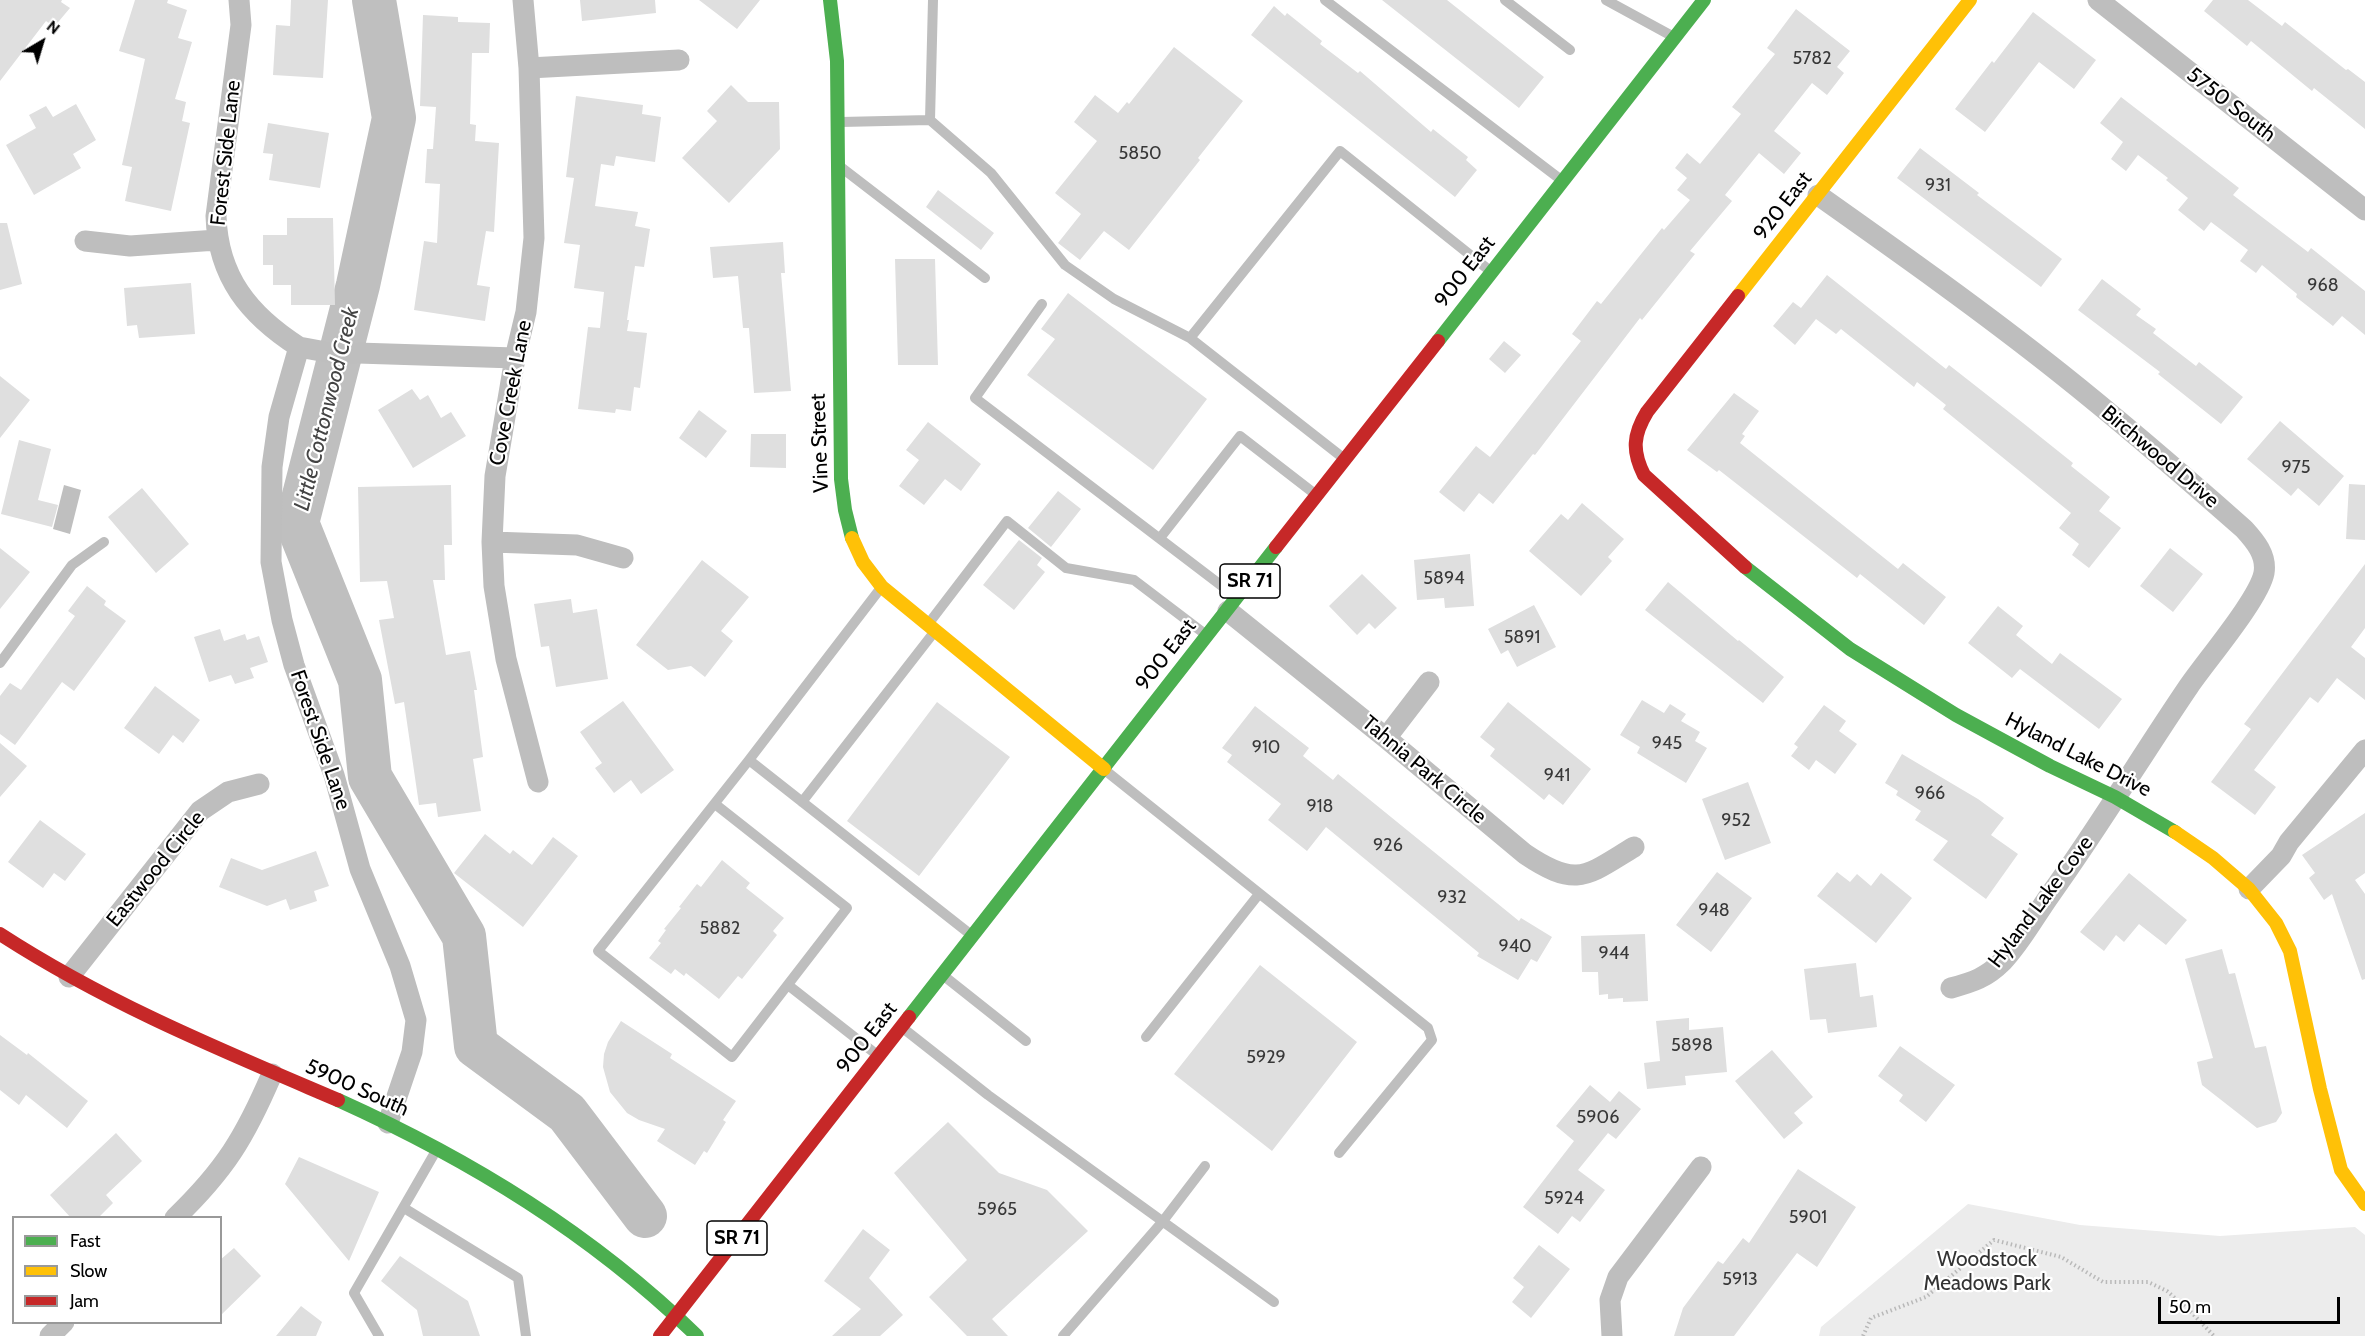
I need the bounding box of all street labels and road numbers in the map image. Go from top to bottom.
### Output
street label: 5750 South [2181,62,2281,148]
street label: Forest Side Lane [206,79,246,227]
street label: 920 East [1749,167,1817,245]
street label: 900 East [1429,231,1501,313]
street label: Cove Creek Lane [485,318,537,468]
street label: Vine Street [806,393,834,493]
street label: Birchwood Drive [2096,401,2224,513]
road number: SR 71 [1220,564,1280,598]
street label: 900 East [1130,614,1202,696]
street label: Forest Side Lane [284,667,356,813]
street label: Hyland Lake Drive [2001,707,2155,803]
street label: Tahnia Park Circle [1357,711,1491,829]
street label: Eastwood Circle [102,806,210,932]
street label: Hyland Lake Cove [1983,831,2099,973]
street label: 900 East [831,997,903,1079]
street label: 5900 South [301,1054,413,1122]
road number: SR 71 [707,1221,767,1255]

